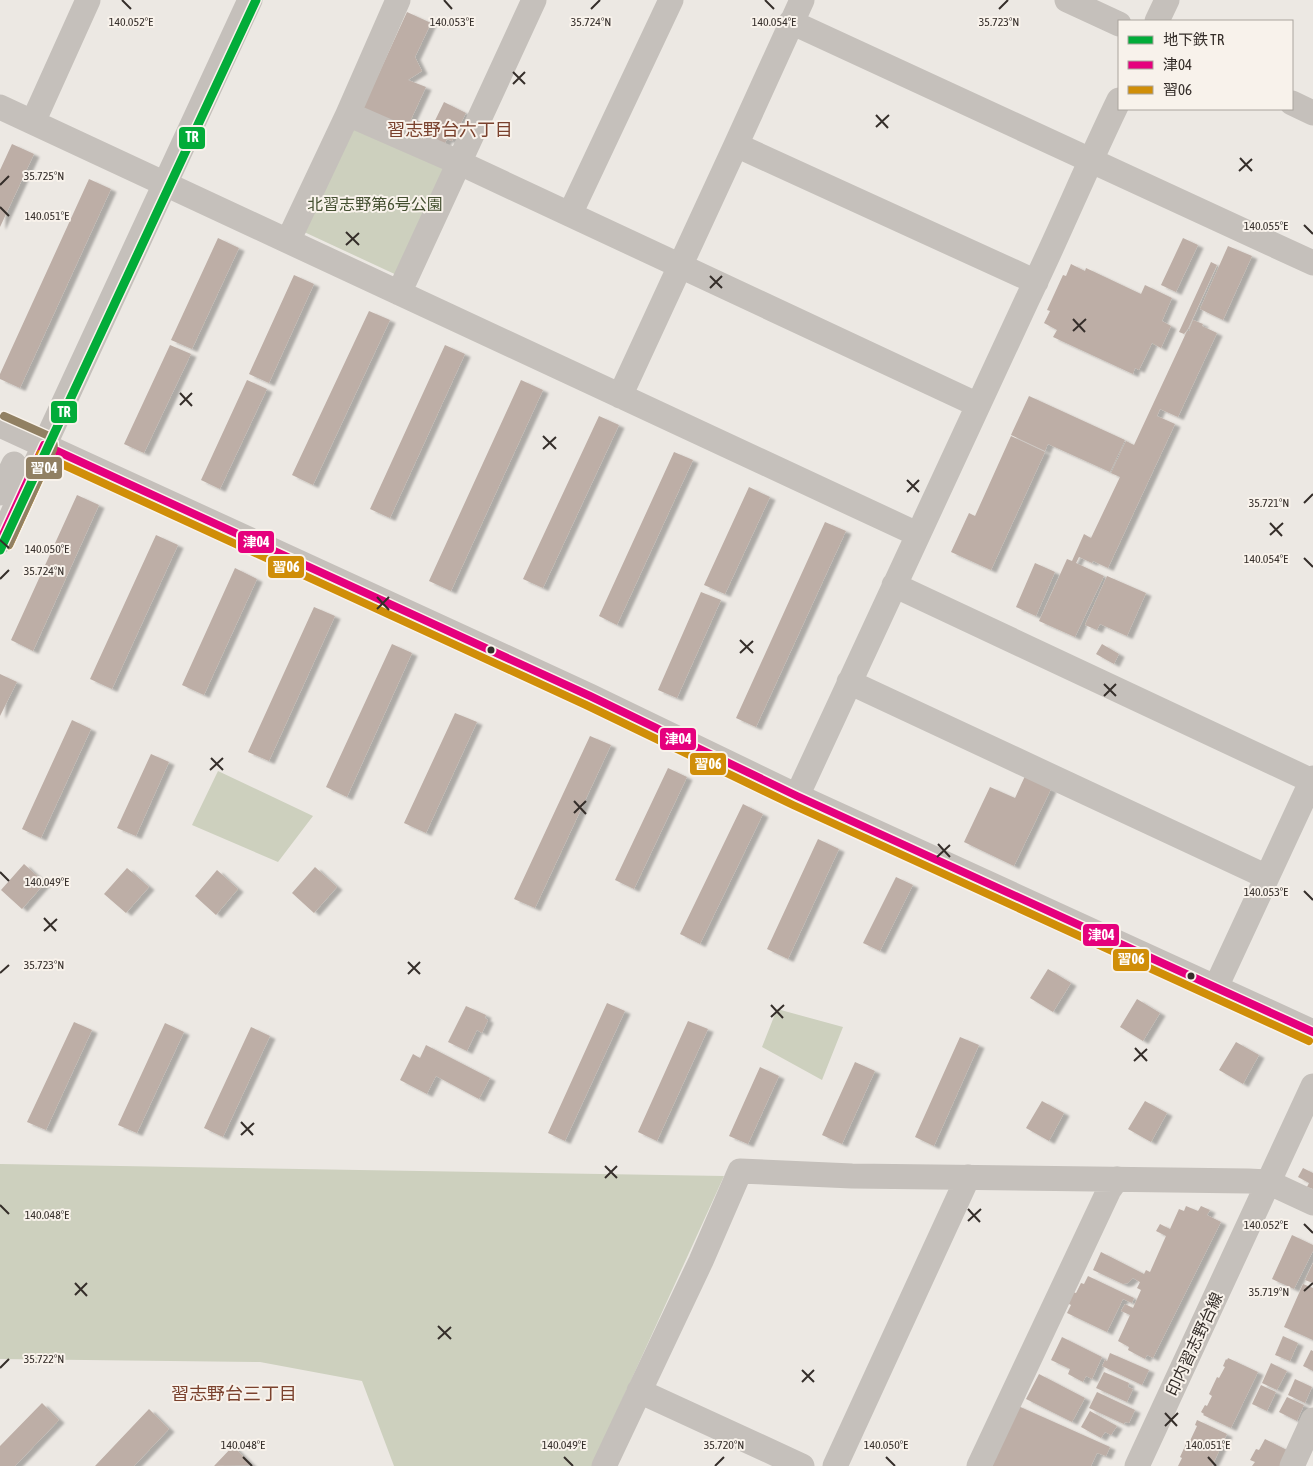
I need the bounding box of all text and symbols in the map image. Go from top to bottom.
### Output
text: 140.052°E [109,15,153,29]
text: 140.053°E [430,15,474,29]
text: 35.724°N [571,15,611,29]
text: 140.054°E [752,15,796,29]
text: 35.723°N [979,15,1019,29]
legend [1118,20,1293,110]
text: 地下鉄 TR [1163,31,1225,48]
text: 津04 [1163,56,1192,73]
text: 習06 [1163,81,1192,98]
district label: 習志野台六丁目 [387,119,513,140]
line badge: TR [178,126,206,150]
text: TR [185,129,199,145]
text: 35.725°N [24,169,64,183]
park label: 北習志野第6号公園 [307,195,443,213]
text: 140.051°E [25,209,69,223]
text: 140.055°E [1244,219,1288,233]
line badge: TR [50,400,78,424]
text: TR [57,404,71,420]
line badge: 習04 [25,456,63,480]
text: 習04 [30,460,58,476]
text: 35.721°N [1249,496,1289,510]
line badge: 津04 [237,530,275,554]
text: 津04 [242,534,270,550]
text: 140.050°E [25,542,69,556]
text: 140.054°E [1244,552,1288,566]
line badge: 習06 [267,555,305,579]
text: 習06 [272,559,300,575]
text: 35.724°N [24,564,64,578]
unlabelled marker [486,645,496,655]
line badge: 津04 [659,727,697,751]
text: 津04 [664,731,692,747]
line badge: 習06 [689,752,727,776]
text: 習06 [694,756,722,772]
text: 140.049°E [25,875,69,889]
text: 140.053°E [1244,885,1288,899]
line badge: 津04 [1082,923,1120,947]
text: 津04 [1087,927,1115,943]
line badge: 習06 [1112,948,1150,972]
text: 習06 [1117,951,1145,967]
text: 35.723°N [24,958,64,972]
unlabelled marker [1186,971,1196,981]
text: 140.048°E [25,1208,69,1222]
text: 140.052°E [1244,1218,1288,1232]
text: 35.719°N [1249,1285,1289,1299]
street label: 印内習志野台線 [1162,1289,1226,1399]
text: 35.722°N [24,1352,64,1366]
district label: 習志野台三丁目 [171,1383,297,1404]
text: 140.048°E [221,1438,265,1452]
text: 140.049°E [542,1438,586,1452]
text: 35.720°N [704,1438,744,1452]
text: 140.050°E [864,1438,908,1452]
text: 140.051°E [1186,1438,1230,1452]

